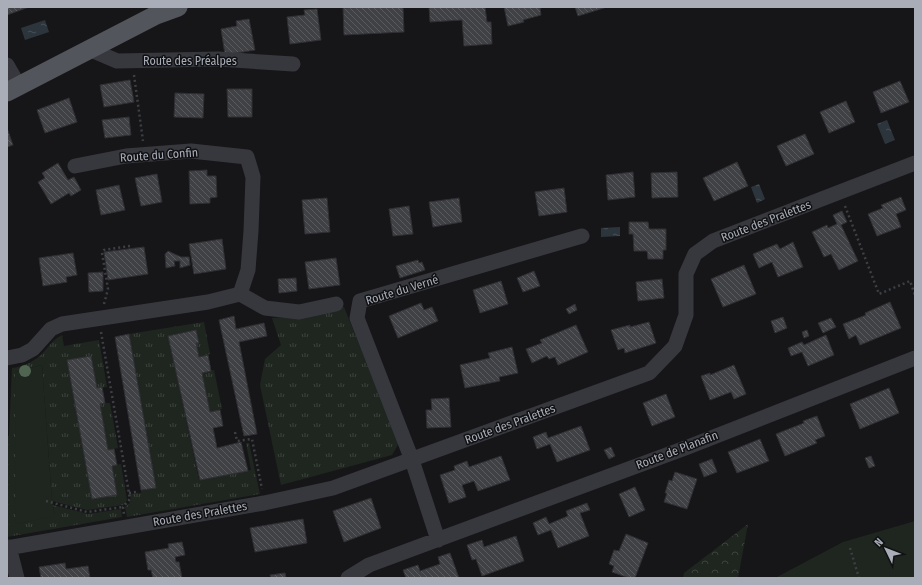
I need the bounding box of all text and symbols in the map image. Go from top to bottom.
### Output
street label: Route des Préalpes [143,54,237,68]
street label: Route du Confin [120,145,198,165]
street label: Route des Pralettes [719,197,813,245]
street label: Route du Verné [364,272,440,308]
street label: Route des Pralettes [463,401,557,447]
street label: Route de Planafin [634,428,720,472]
street label: Route des Pralettes [152,499,248,529]
north arrow [866,529,906,569]
text: N [872,536,886,549]

